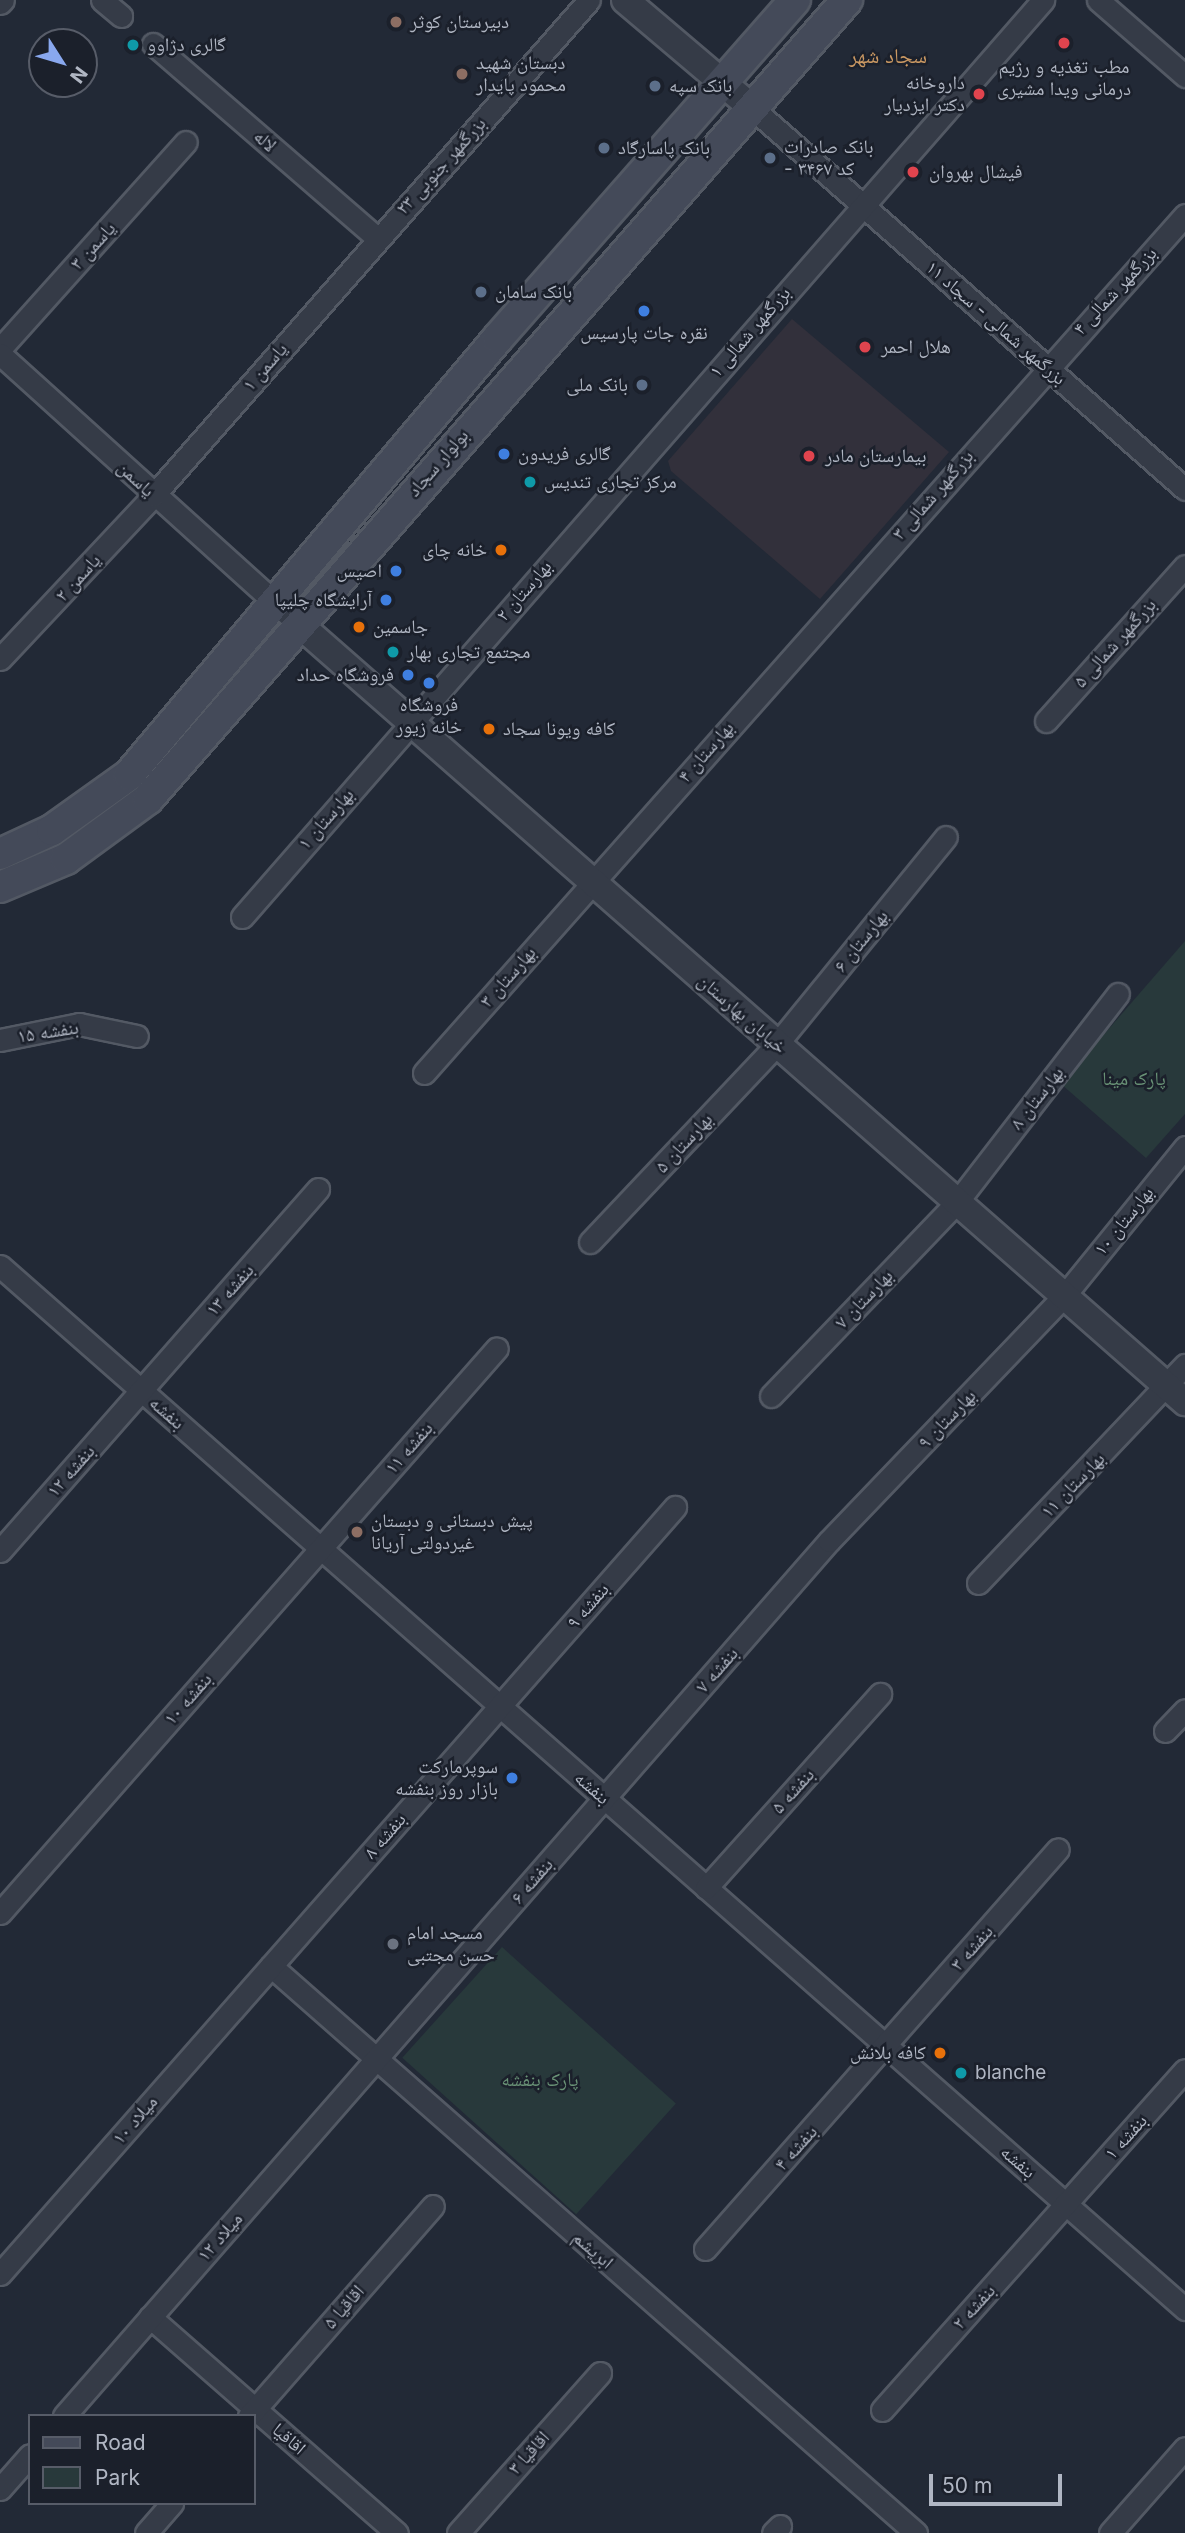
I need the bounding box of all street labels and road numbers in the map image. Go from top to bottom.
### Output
street label: بزرگمهر جنوبی ۲۳ [391,113,491,219]
street label: لاله [249,125,281,157]
street label: یاسمن ۳ [66,217,120,275]
street label: بزرگمهر شمالی ۴ [1068,242,1162,340]
street label: بزرگمهر شمالی - سجاد ۱۱ [921,256,1071,390]
street label: بزرگمهر شمالی ۱ [705,282,795,382]
street label: یاسمن ۱ [238,338,292,396]
street label: بولوار سجاد [402,425,474,501]
street label: بزرگمهر شمالی ۳ [888,445,978,545]
street label: یاسمن [113,456,159,502]
street label: یاسمن ۲ [51,549,105,607]
street label: بهارستان ۲ [491,556,557,626]
street label: بزرگمهر شمالی ۵ [1069,594,1161,692]
street label: بهارستان ۴ [673,717,739,787]
street label: بهارستان ۱ [293,784,359,854]
street label: بهارستان ۶ [829,905,893,977]
street label: بهارستان ۳ [475,942,541,1012]
street label: خیابان بهارستان [693,969,791,1059]
street label: بنفشه ۱۵ [16,1016,80,1048]
street label: بهارستان ۸ [1005,1062,1069,1134]
street label: بهارستان ۵ [651,1108,717,1178]
street label: بهارستان ۱۰ [1089,1182,1159,1260]
street label: بنفشه ۱۳ [201,1259,259,1321]
street label: بهارستان ۷ [830,1265,898,1333]
street label: بهارستان ۹ [913,1385,981,1453]
street label: بنفشه [145,1392,189,1434]
street label: بنفشه ۱۱ [380,1417,438,1479]
street label: بنفشه ۱۲ [42,1440,100,1502]
street label: بهارستان ۱۱ [1036,1447,1110,1523]
street label: بنفشه ۹ [562,1578,614,1634]
street label: بنفشه ۷ [691,1642,743,1698]
street label: بنفشه ۱۰ [159,1668,217,1730]
street label: بنفشه ۵ [767,1764,819,1818]
street label: بنفشه [570,1767,614,1809]
street label: بنفشه ۸ [359,1808,411,1864]
street label: بنفشه ۶ [506,1853,558,1909]
street label: بنفشه ۳ [946,1920,998,1976]
street label: میلاد ۱۰ [108,2091,162,2149]
street label: بنفشه ۱ [1100,2110,1152,2164]
street label: بنفشه ۴ [770,2121,822,2175]
street label: بنفشه [996,2141,1040,2183]
street label: میلاد ۱۲ [193,2208,247,2266]
street label: ابریشم [568,2226,618,2274]
street label: اقاقیا ۵ [319,2280,369,2334]
street label: بنفشه ۲ [948,2280,1000,2334]
street label: اقاقیا [268,2418,310,2460]
street label: اقاقیا ۳ [504,2426,554,2480]

